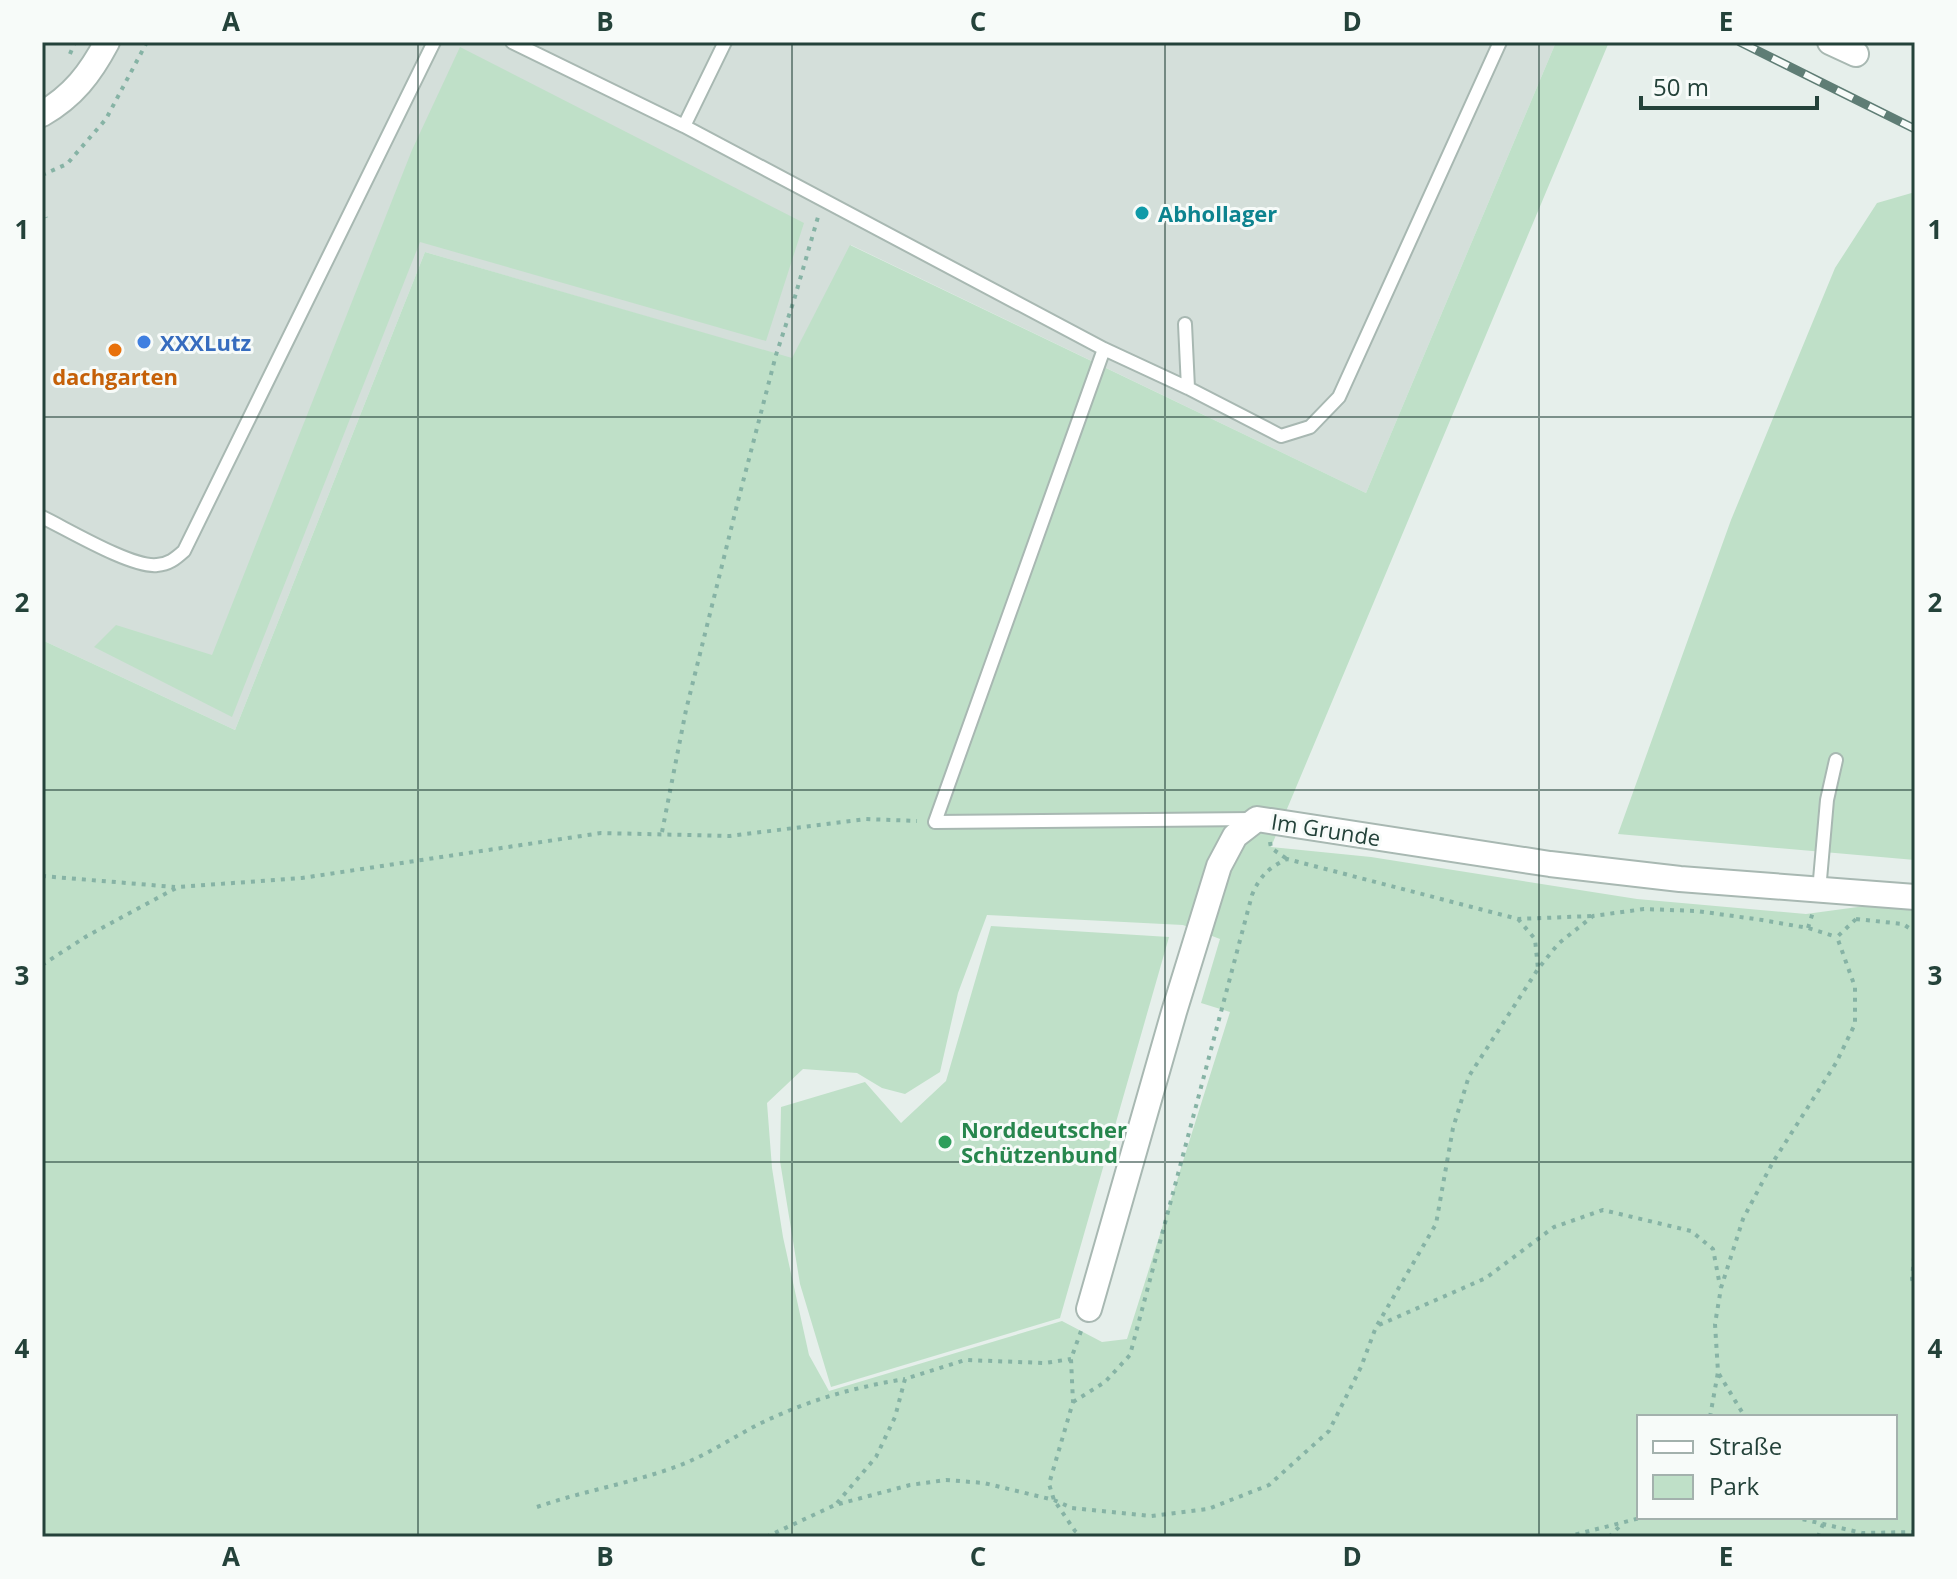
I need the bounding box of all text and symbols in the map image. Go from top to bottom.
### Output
text: A [222,3,240,39]
text: B [596,3,614,39]
text: C [970,3,986,39]
text: D [1342,3,1362,39]
text: E [1719,3,1733,39]
scale bar [1641,60,1817,110]
text: 50 m [1653,70,1709,103]
place label: Abhollager [1158,198,1277,228]
marker: Abhollager [1133,204,1151,222]
text: 1 [15,211,29,247]
text: 1 [1928,211,1942,247]
place label: XXXLutz [160,327,251,357]
marker: XXXLutz [135,333,153,351]
marker: dachgarten [106,341,124,359]
place label: dachgarten [52,361,178,391]
text: 2 [15,584,30,620]
text: 2 [1928,584,1943,620]
street label: Im Grunde [1269,806,1383,852]
text: 3 [15,957,29,993]
text: 3 [1928,957,1942,993]
place label: Norddeutscher Schützenbund [961,1114,1127,1169]
marker: Norddeutscher Schützenbund [936,1133,954,1151]
text: 4 [15,1330,30,1366]
text: 4 [1928,1330,1943,1366]
legend [1637,1415,1897,1519]
text: Straße [1709,1429,1782,1462]
text: Park [1709,1469,1760,1502]
text: A [222,1538,240,1574]
text: B [596,1538,614,1574]
text: C [970,1538,986,1574]
text: D [1342,1538,1362,1574]
text: E [1719,1538,1733,1574]

